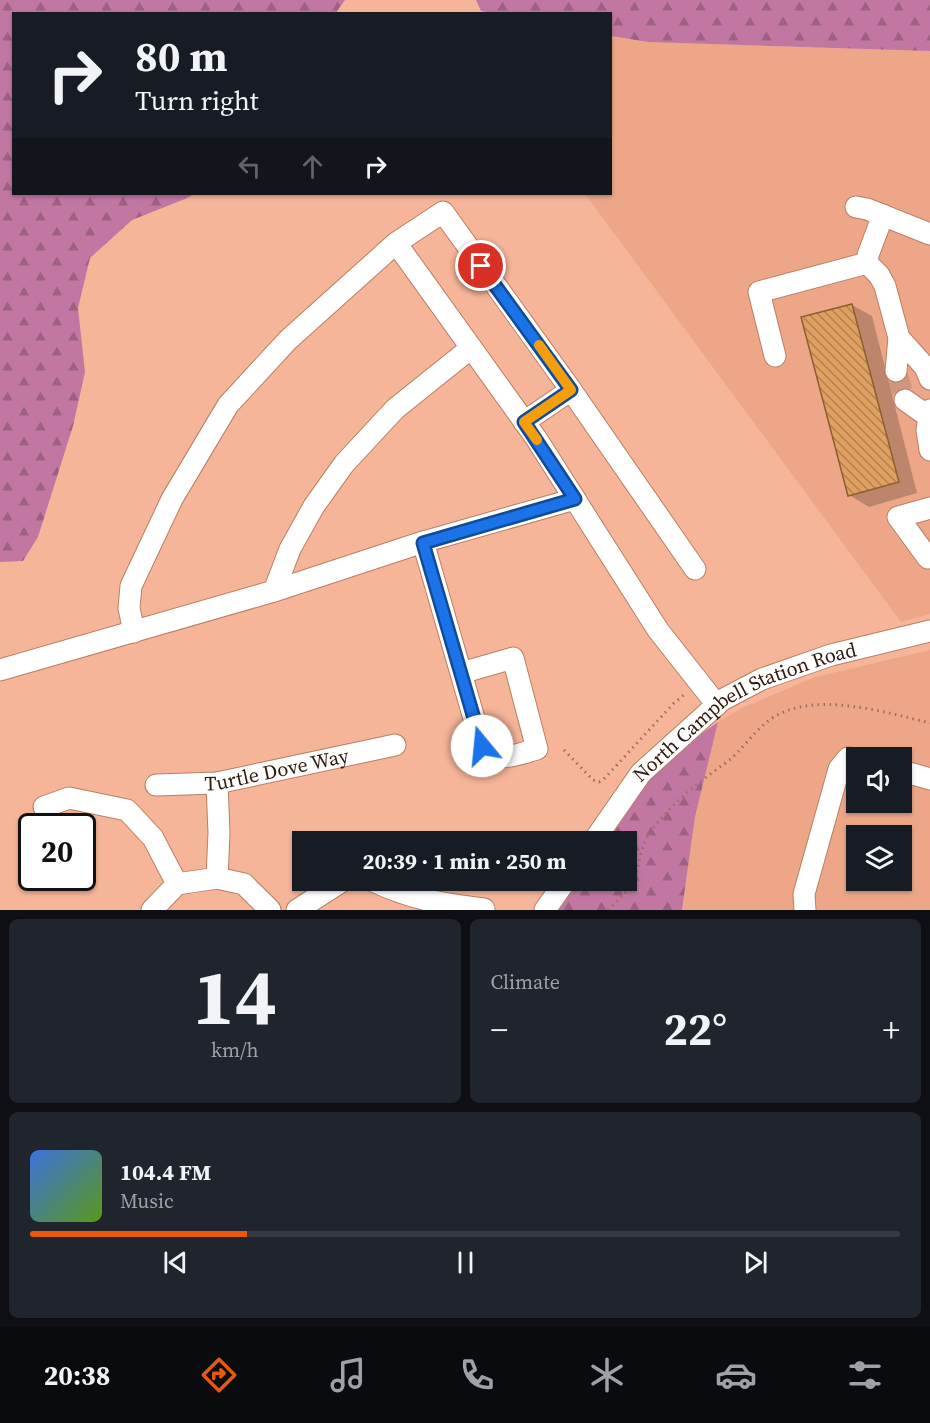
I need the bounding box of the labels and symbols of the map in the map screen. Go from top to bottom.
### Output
pin [455,240,506,291]
street label: North Campbell Station Road [626,635,860,788]
position arrow [450,714,514,778]
street label: Turtle Dove Way [204,741,352,797]
speed limit sign: 20 [18,813,96,891]

